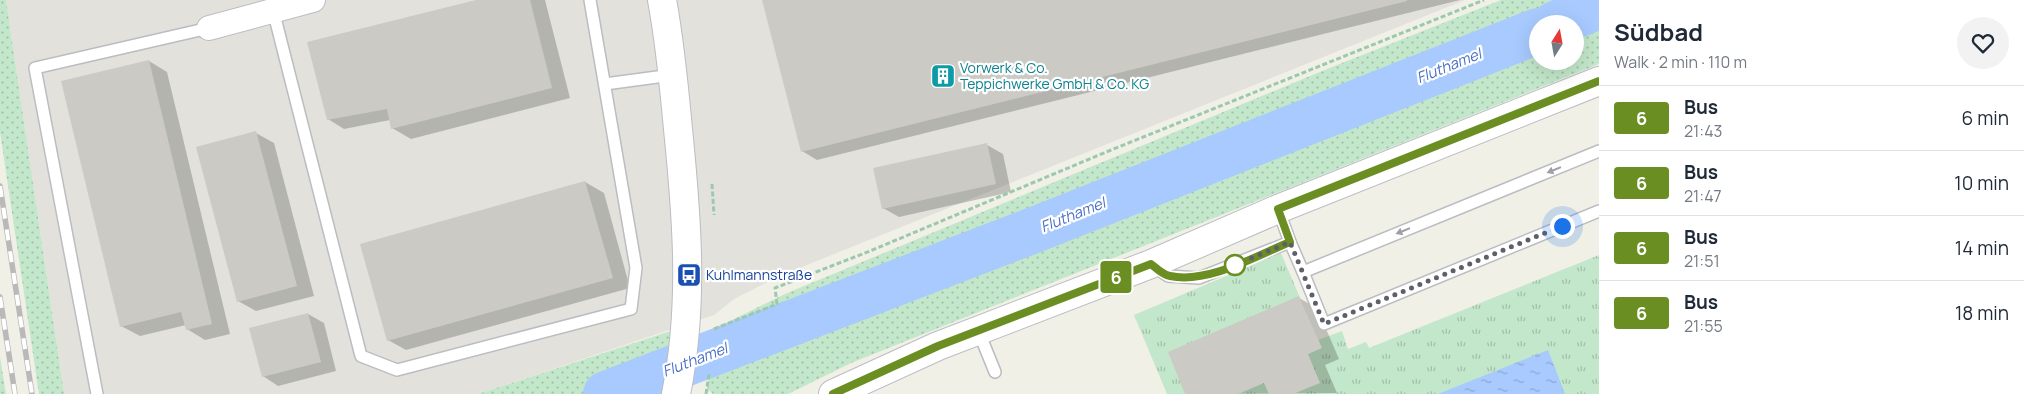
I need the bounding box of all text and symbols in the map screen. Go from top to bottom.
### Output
north arrow [1529,15,1584,70]
map controls [1529,15,1584,70]
text: Südbad [1614,15,1703,48]
button: heart [1957,17,2009,69]
water label: Fluthamel [1413,42,1487,88]
text: Walk · 2 min · 110 m [1614,51,1747,73]
place label: Vorwerk & Co. Teppichwerke GmbH & Co. KG [960,58,1149,93]
building icon: Vorwerk & Co. Teppichwerke GmbH & Co. KG [930,63,956,89]
text: Bus [1684,94,1718,120]
text: 6 min [1962,105,2009,131]
text: 6 [1636,106,1647,130]
text: 21:43 [1684,120,1722,142]
text: Bus [1684,159,1718,185]
one-way arrow [1546,166,1561,174]
text: 10 min [1954,170,2009,196]
text: 6 [1636,171,1647,195]
text: 21:47 [1684,185,1722,207]
water label: Fluthamel [1037,191,1111,237]
your location [1550,214,1575,239]
text: Bus [1684,224,1718,250]
one-way arrow [1395,227,1410,235]
text: 14 min [1955,235,2009,261]
text: 6 [1636,236,1647,260]
text: 21:51 [1684,250,1720,272]
unlabelled marker [1224,254,1246,276]
line badge: 6 [1100,261,1132,293]
bus stop icon: Kuhlmannstraße [676,262,702,288]
place label: Kuhlmannstraße [706,265,812,284]
text: 6 [1110,265,1122,289]
text: Bus [1684,289,1718,315]
text: 18 min [1955,300,2009,326]
text: 6 [1636,301,1647,325]
text: 21:55 [1684,315,1723,337]
water label: Fluthamel [659,337,733,382]

